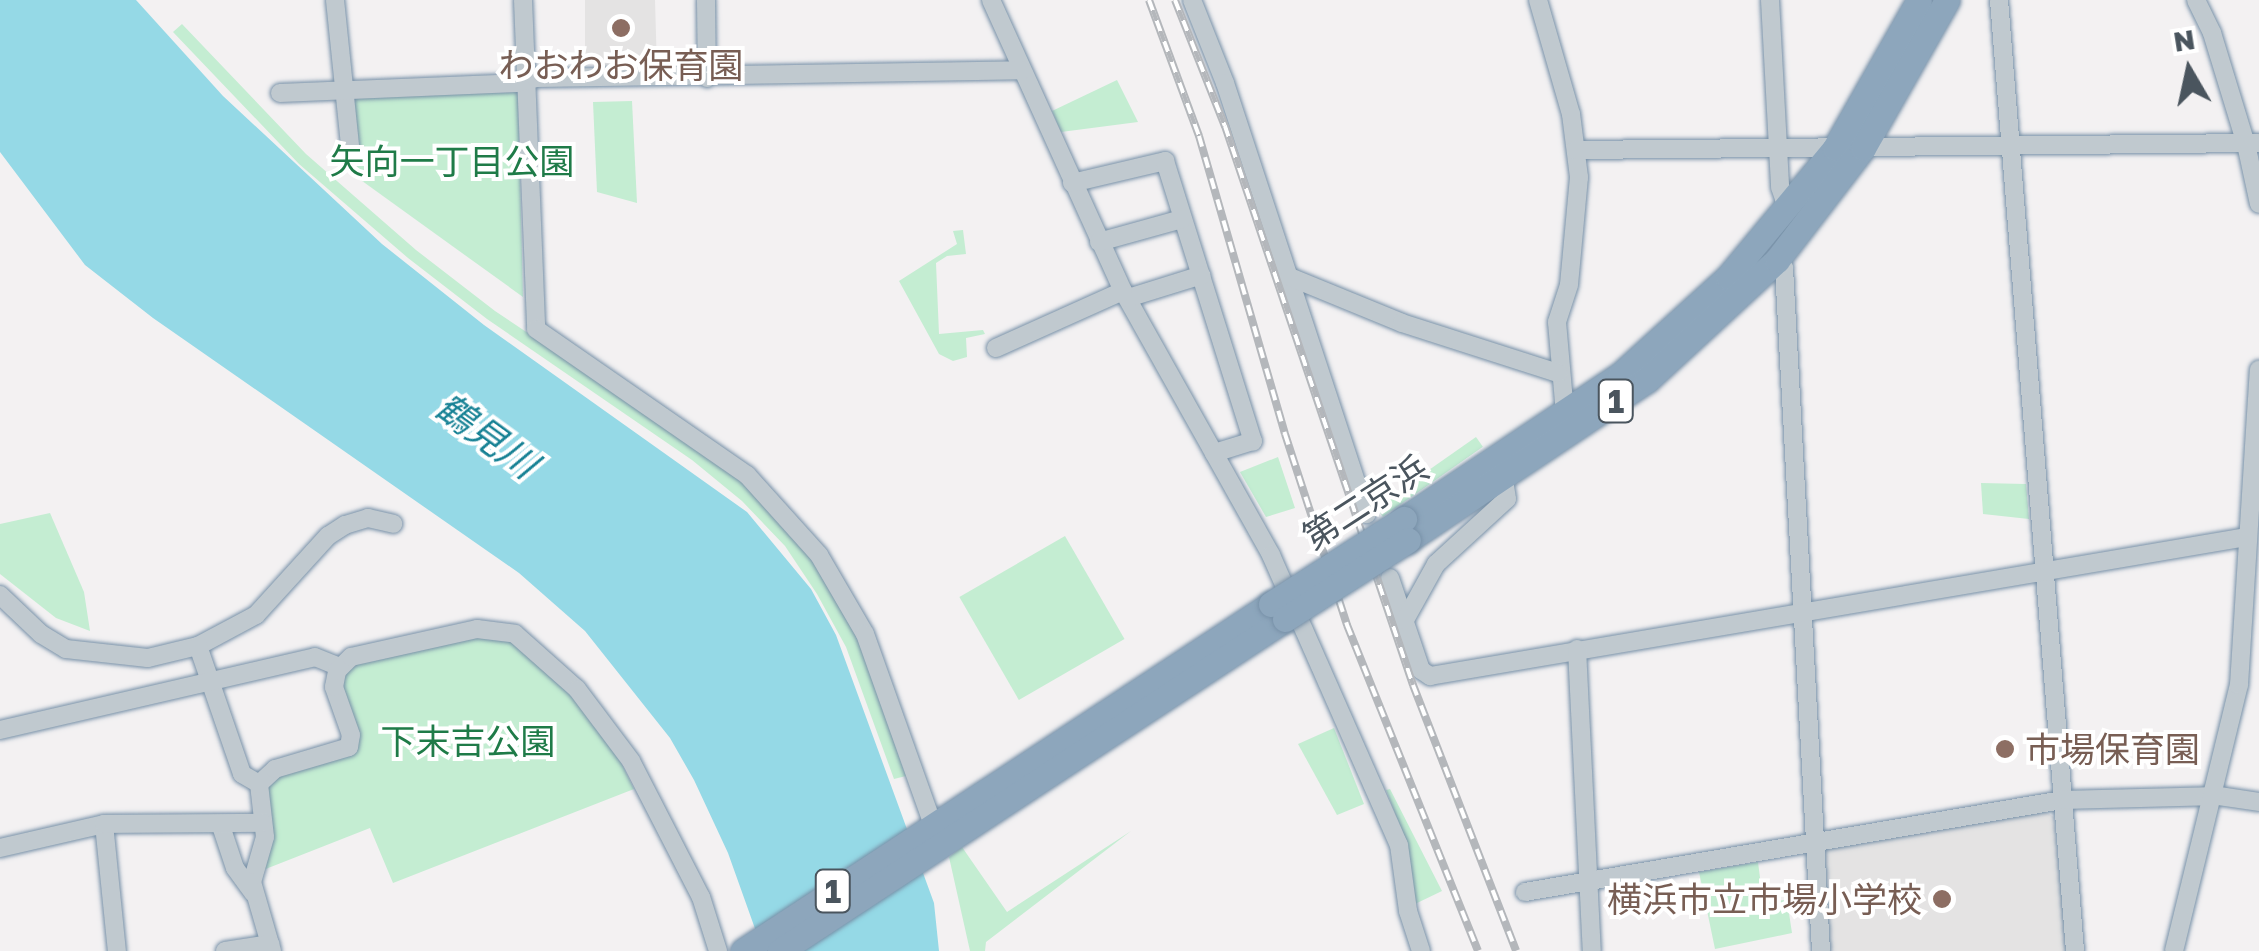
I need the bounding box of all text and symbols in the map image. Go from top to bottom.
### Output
marker: わおわお保育園 [610,17,632,39]
north arrow [2139,20,2239,120]
text: N [2171,22,2197,58]
place label: わおわお保育園 [499,44,743,86]
park label: 矢向一丁目公園 [330,140,574,182]
road number: 1 [1596,374,1636,428]
water label: 鶴見川 [427,383,547,487]
street label: 第二京浜 [1295,446,1435,558]
park label: 下末吉公園 [381,720,555,762]
place label: 市場保育園 [2025,728,2200,770]
marker: 市場保育園 [1994,738,2016,760]
road number: 1 [813,864,853,918]
place label: 横浜市立市場小学校 [1607,878,1922,920]
marker: 横浜市立市場小学校 [1931,888,1953,910]

